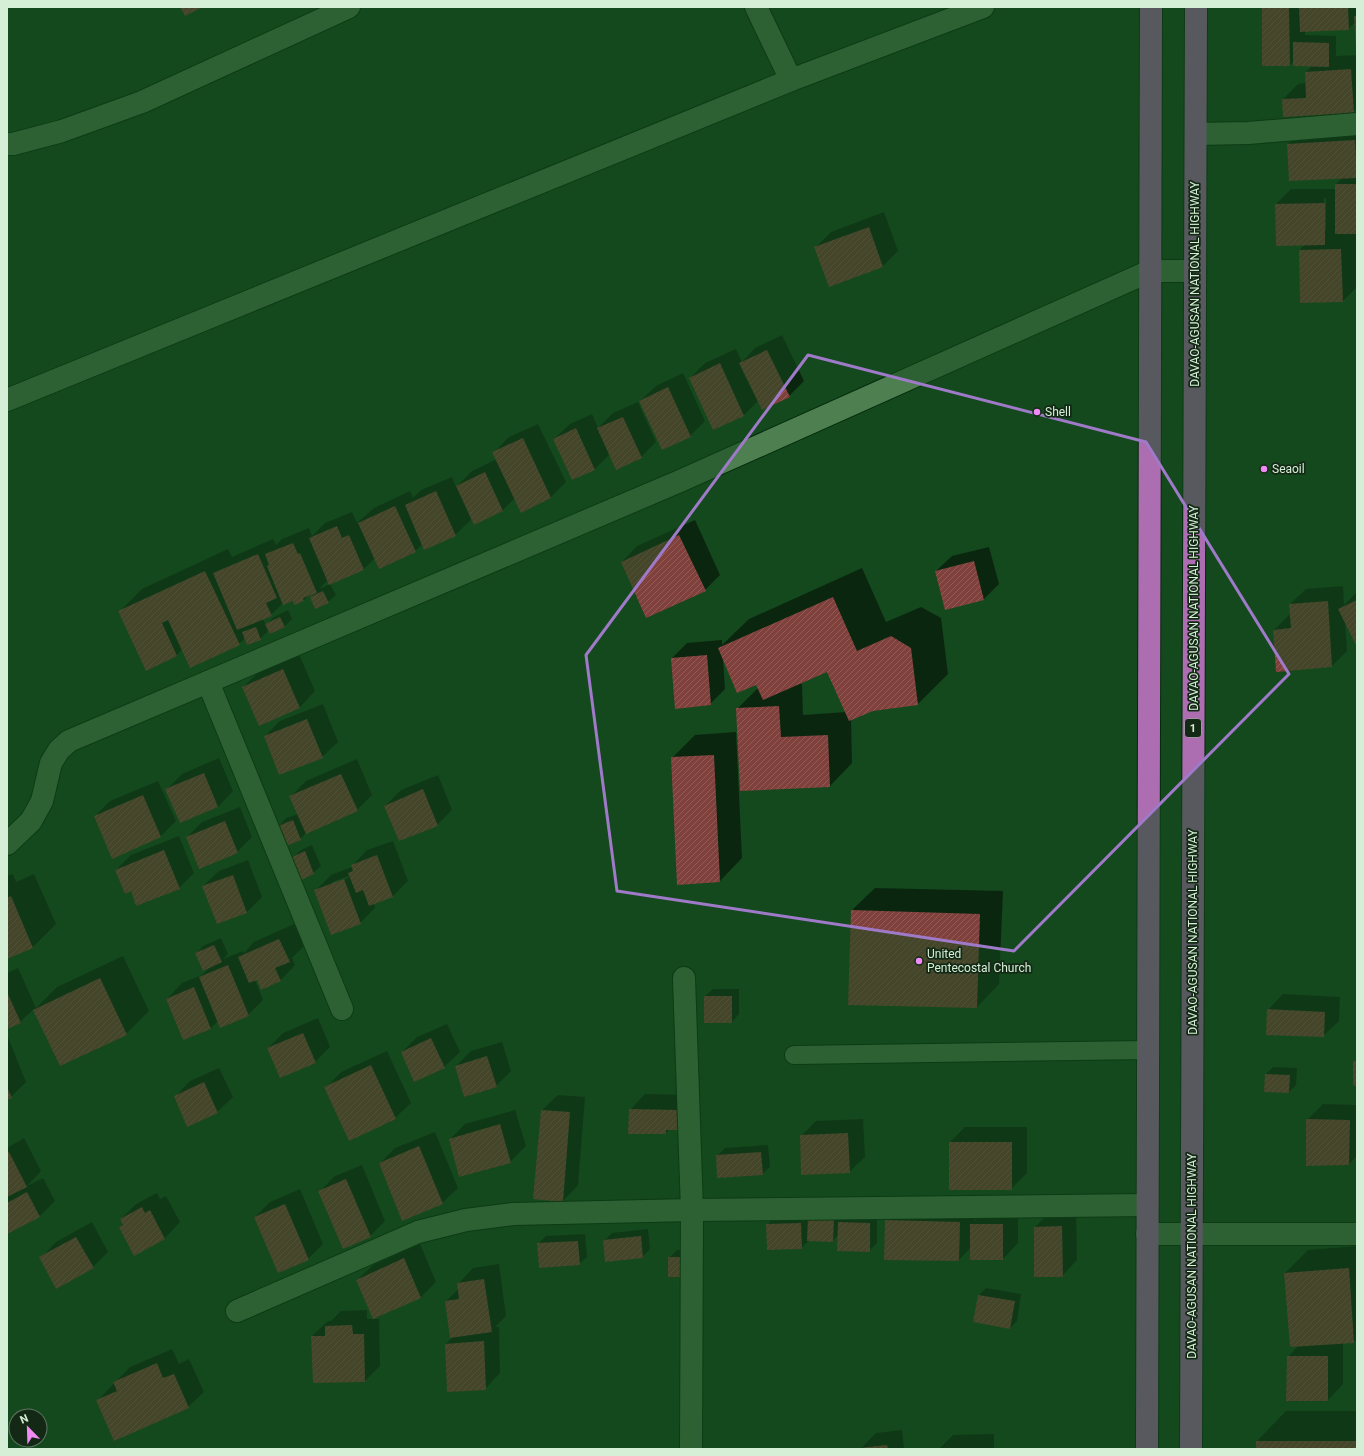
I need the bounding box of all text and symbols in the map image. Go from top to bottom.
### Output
street label: DAVAO-AGUSAN NATIONAL HIGHWAY [1188,180,1202,387]
place label: Shell [1045,405,1071,419]
marker: Shell [1032,407,1042,417]
place label: Seaoil [1272,462,1305,476]
marker: Seaoil [1259,464,1269,474]
street label: DAVAO-AGUSAN NATIONAL HIGHWAY [1187,504,1201,711]
road number: 1 [1185,719,1201,737]
street label: DAVAO-AGUSAN NATIONAL HIGHWAY [1186,828,1200,1035]
place label: United Pentecostal Church [927,947,1031,975]
marker: United Pentecostal Church [914,956,924,966]
street label: DAVAO-AGUSAN NATIONAL HIGHWAY [1185,1152,1199,1359]
north arrow [8,1408,48,1448]
text: N [18,1412,31,1427]

